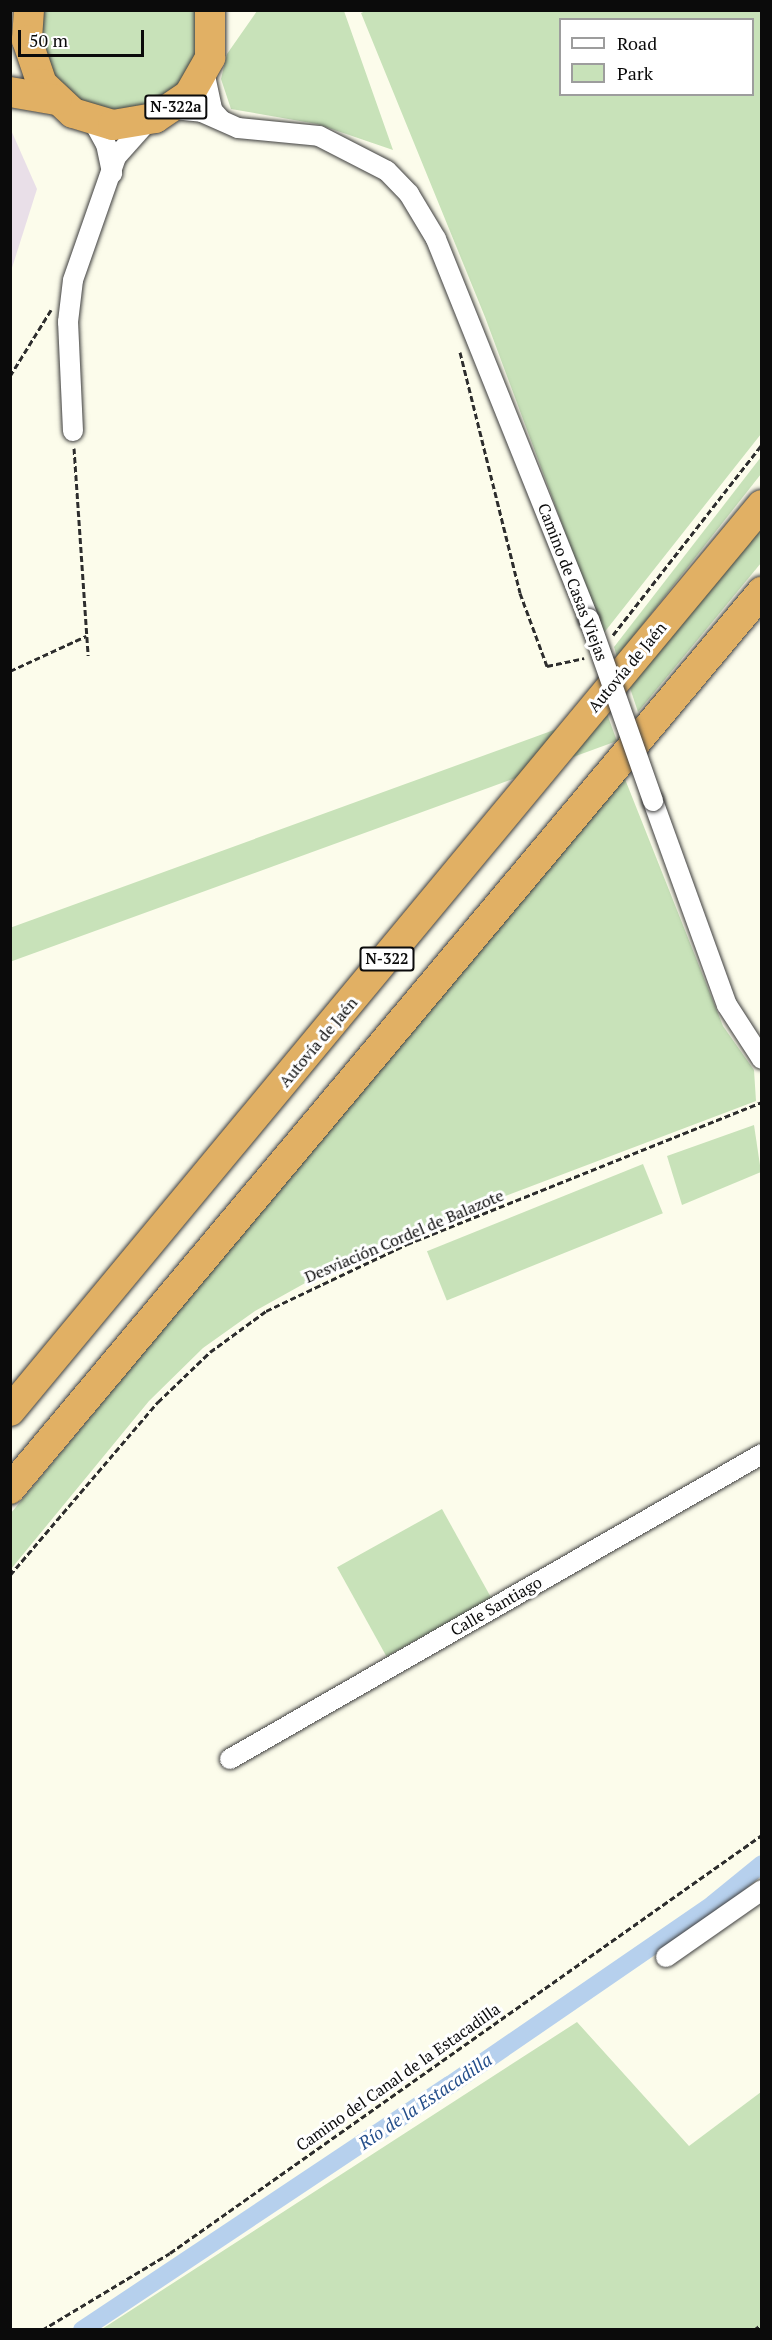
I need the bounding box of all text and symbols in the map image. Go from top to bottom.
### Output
scale bar [21,18,147,56]
legend [559,18,754,96]
text: 50 m [29,28,68,52]
text: Road [617,31,657,55]
text: Park [617,61,653,85]
road number: N-322a [143,95,209,119]
street label: Camino de Casas Viejas [534,500,612,664]
street label: Autovía de Jaén [584,618,670,716]
road number: N-322 [358,947,416,971]
street label: Autovía de Jaén [275,993,361,1091]
street label: Desviación Cordel de Balazote [302,1185,506,1287]
street label: Calle Santiago [447,1572,545,1640]
street label: Camino del Canal de la Estacadilla [292,1999,504,2155]
water label: Río de la Estacadilla [354,2048,496,2154]

